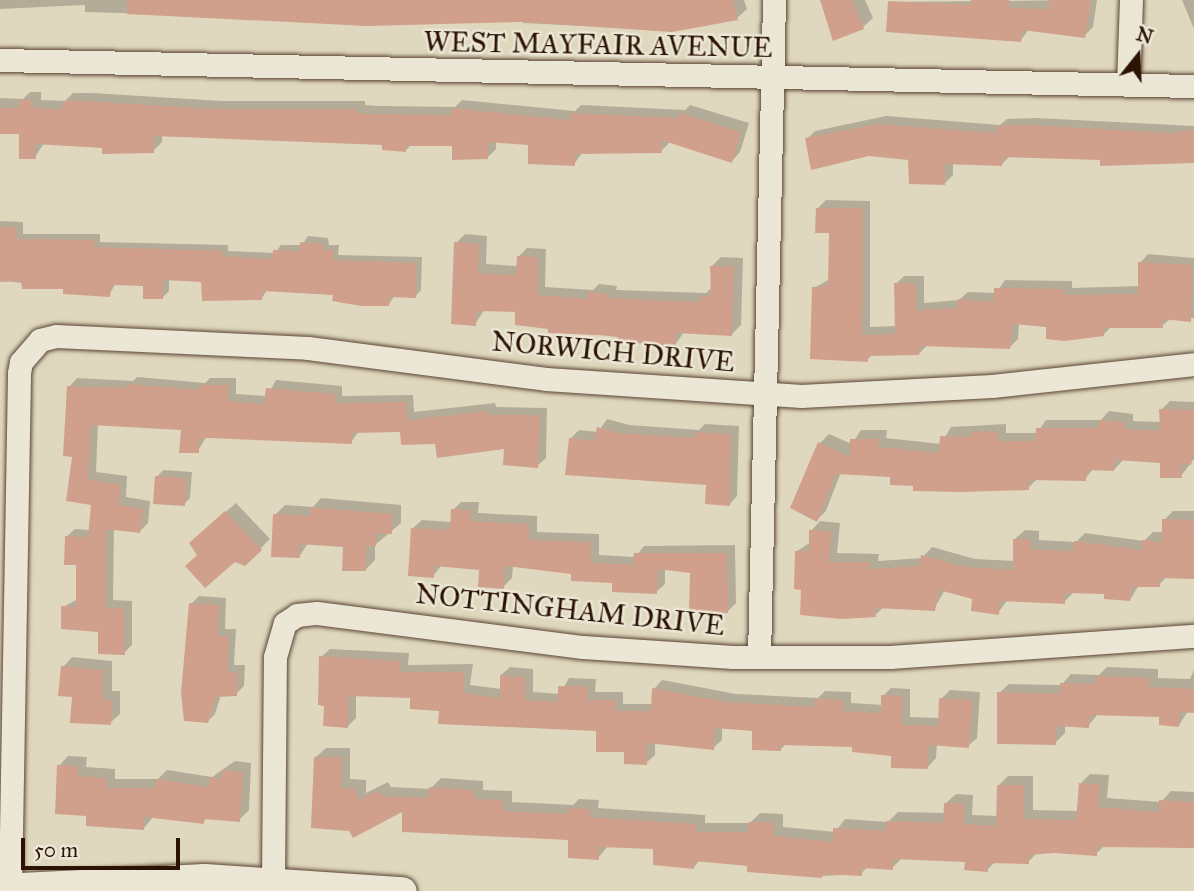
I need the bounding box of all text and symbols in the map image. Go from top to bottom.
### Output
north arrow [1103,21,1173,91]
text: N [1133,22,1156,49]
street label: WEST MAYFAIR AVENUE [423,25,773,65]
street label: NORWICH DRIVE [490,325,736,379]
street label: NOTTINGHAM DRIVE [414,577,726,643]
scale bar [24,824,184,868]
text: 50 m [34,837,78,863]

